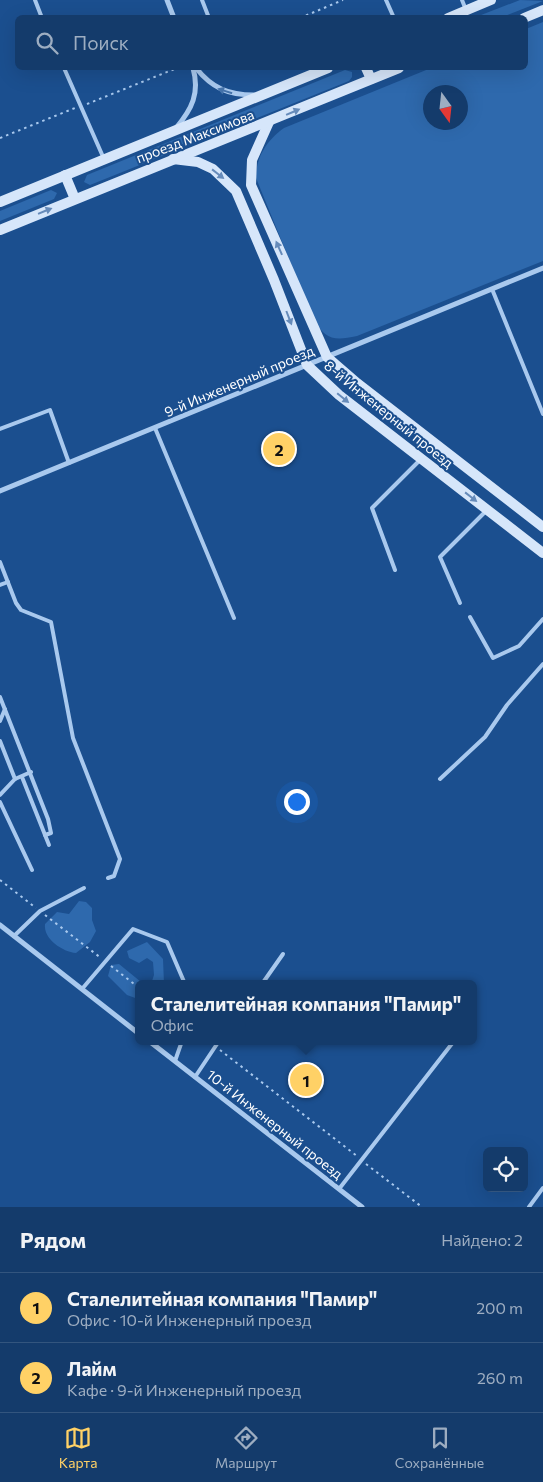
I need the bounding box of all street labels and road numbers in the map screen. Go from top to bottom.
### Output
street label: проезд Максимова [134,106,256,166]
street label: 9-й Инженерный проезд [162,342,316,420]
street label: 8-й Инженерный проезд [321,357,457,471]
street label: 10-й Инженерный проезд [204,1066,346,1182]

